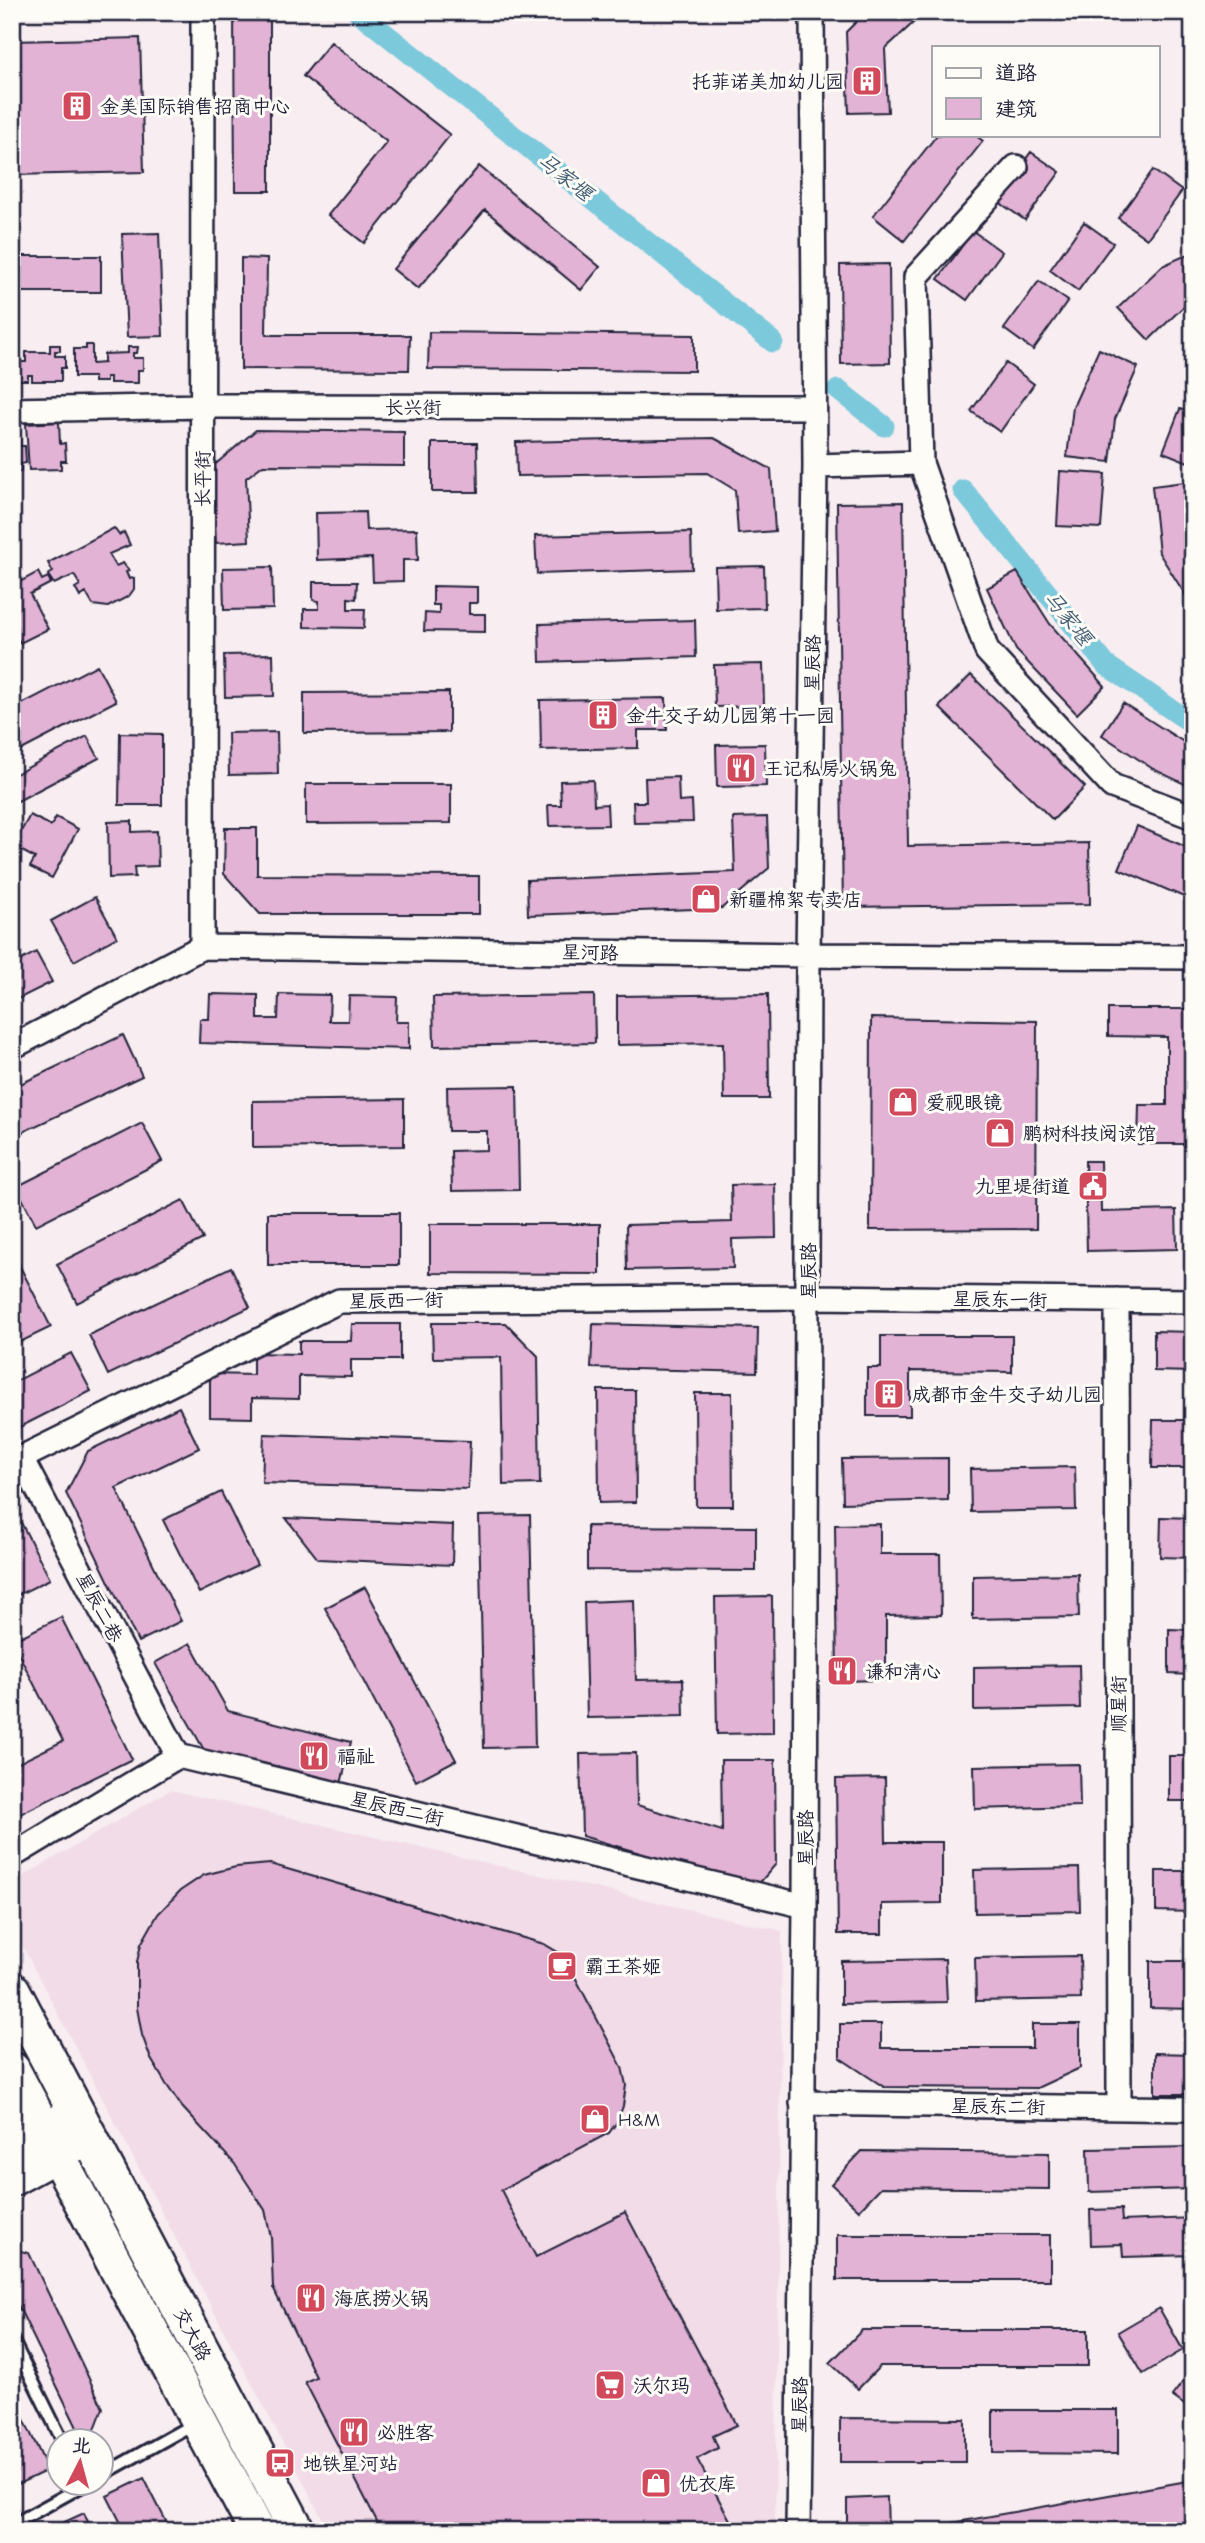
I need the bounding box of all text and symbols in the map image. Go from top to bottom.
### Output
legend [932,46,1160,136]
text: 道路 [995,61,1037,85]
building icon: 托菲诺美加幼儿园 [850,64,884,98]
place label: 托菲诺美加幼儿园 [692,71,844,93]
building icon: 金美国际销售招商中心 [60,89,94,123]
place label: 金美国际销售招商中心 [100,96,290,118]
text: 建筑 [995,97,1037,121]
water label: 马家堰 [533,148,599,207]
street label: 长兴街 [384,397,442,419]
street label: 长平街 [192,450,214,508]
water label: 马家堰 [1039,586,1098,652]
street label: 星辰路 [802,634,824,692]
building icon: 金牛交子幼儿园第十一园 [586,698,620,732]
place label: 金牛交子幼儿园第十一园 [626,705,835,727]
restaurant icon: 王记私房火锅兔 [724,751,758,785]
place label: 王记私房火锅兔 [764,758,897,780]
shop icon: 新疆棉絮专卖店 [689,882,723,916]
place label: 新疆棉絮专卖店 [729,889,862,911]
street label: 星河路 [561,942,619,964]
shop icon: 爱视眼镜 [886,1085,920,1119]
place label: 爱视眼镜 [926,1092,1002,1114]
shop icon: 鹏树科技阅读馆 [983,1116,1017,1150]
place label: 鹏树科技阅读馆 [1023,1123,1156,1145]
public building icon: 九里堤街道 [1076,1169,1110,1203]
place label: 九里堤街道 [975,1176,1070,1198]
street label: 星辰路 [798,1242,820,1300]
street label: 星辰东一街 [952,1288,1048,1312]
street label: 星辰西一街 [348,1289,444,1313]
building icon: 成都市金牛交子幼儿园 [872,1377,906,1411]
place label: 成都市金牛交子幼儿园 [912,1384,1102,1406]
street label: 星辰二巷 [72,1569,127,1646]
restaurant icon: 谦和清心 [825,1654,859,1688]
place label: 谦和清心 [865,1661,941,1683]
street label: 顺星街 [1108,1675,1130,1733]
restaurant icon: 福祉 [297,1739,331,1773]
place label: 福祉 [337,1746,375,1768]
street label: 星辰西二街 [348,1788,446,1830]
street label: 星辰路 [795,1809,817,1867]
cafe icon: 霸王茶姬 [545,1949,579,1983]
place label: 霸王茶姬 [585,1956,661,1978]
street label: 星辰东二街 [950,2095,1046,2119]
shop icon: H&M [578,2102,612,2136]
place label: H&M [618,2109,660,2131]
restaurant icon: 海底捞火锅 [294,2281,328,2315]
place label: 海底捞火锅 [334,2288,429,2310]
street label: 交大路 [169,2304,215,2365]
supermarket icon: 沃尔玛 [593,2368,627,2402]
place label: 沃尔玛 [633,2375,690,2397]
street label: 星辰路 [789,2376,811,2434]
restaurant icon: 必胜客 [337,2415,371,2449]
place label: 必胜客 [377,2422,434,2444]
north arrow [46,2428,116,2498]
text: 北 [71,2434,92,2458]
bus stop icon: 地铁星河站 [263,2446,297,2480]
place label: 地铁星河站 [303,2453,398,2475]
shop icon: 优衣库 [639,2466,673,2500]
place label: 优衣库 [679,2473,736,2495]

